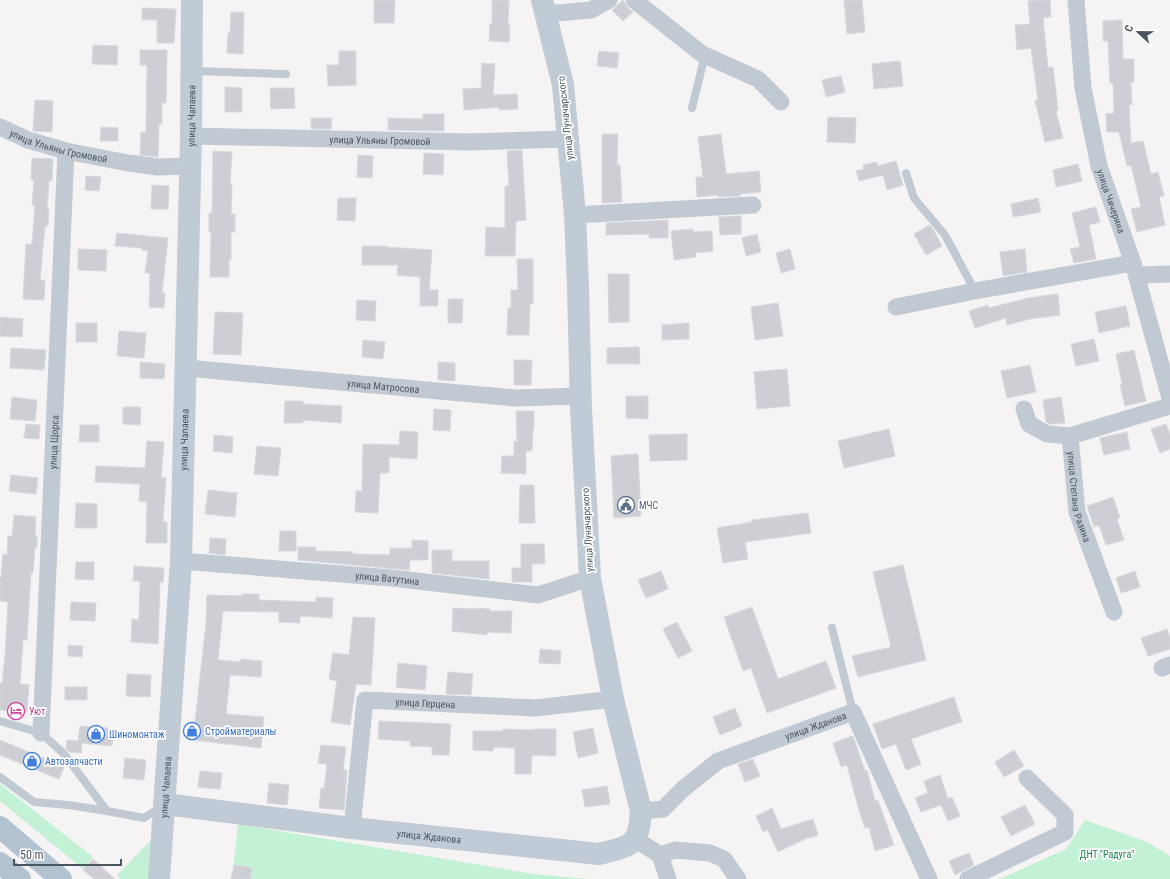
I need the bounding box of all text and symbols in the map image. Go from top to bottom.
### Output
north arrow [1118,12,1158,52]
text: С [1122,23,1136,34]
street label: улица Луначарского [556,76,575,160]
street label: улица Чапаева [186,85,197,147]
street label: улица Ульяны Громовой [8,127,108,165]
street label: улица Ульяны Громовой [329,134,431,147]
street label: улица Чичерина [1095,168,1127,235]
street label: улица Матросова [347,378,420,395]
street label: улица Чапаева [178,409,191,471]
street label: улица Щорса [47,415,61,470]
street label: улица Степана Разина [1065,451,1093,544]
street label: улица Луначарского [580,488,595,572]
public building icon: МЧС [616,495,636,515]
place label: МЧС [639,500,658,511]
street label: улица Ватутина [355,570,420,587]
street label: улица Герцена [395,696,456,710]
hotel icon: Уют [6,701,26,721]
place label: Уют [29,706,45,717]
street label: улица Жданова [784,710,848,742]
shop icon: Стройматериалы [182,721,202,741]
shop icon: Шиномонтаж [86,724,106,744]
place label: Стройматериалы [205,726,276,737]
place label: Шиномонтаж [109,729,165,740]
shop icon: Автозапчасти [22,751,42,771]
place label: Автозапчасти [45,756,103,767]
street label: улица Чапаева [158,756,173,818]
street label: улица Жданова [396,828,462,845]
scale bar [14,841,121,867]
text: 50 m [20,848,44,862]
park label: ДНТ "Радуга" [1080,849,1134,860]

